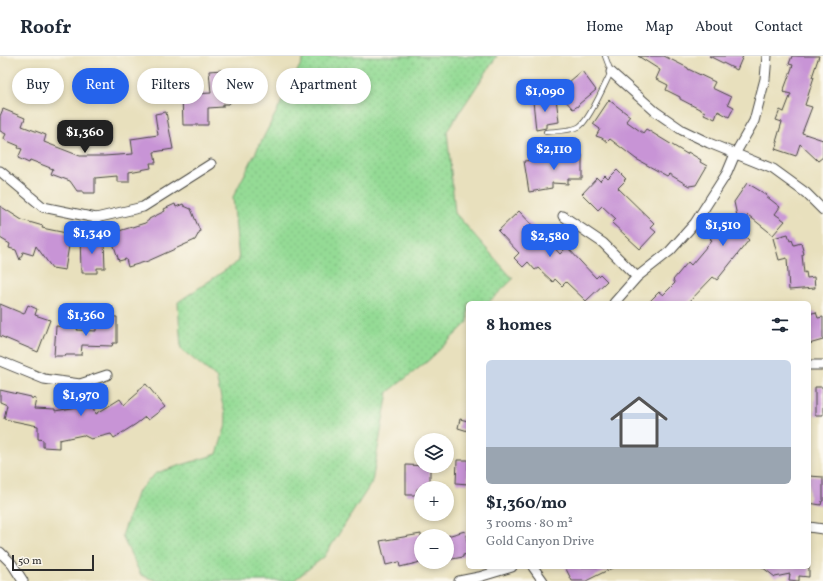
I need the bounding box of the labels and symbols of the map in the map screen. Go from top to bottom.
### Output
pin: $1,090 [512,79,578,113]
pin: $1,360 [52,120,118,154]
pin: $2,110 [521,137,587,171]
pin: $1,510 [690,213,756,247]
pin: $1,340 [59,221,125,255]
pin: $2,580 [517,224,583,258]
pin: $1,360 [53,303,119,337]
pin: $1,970 [48,383,114,417]
scale bar [12,553,94,572]

